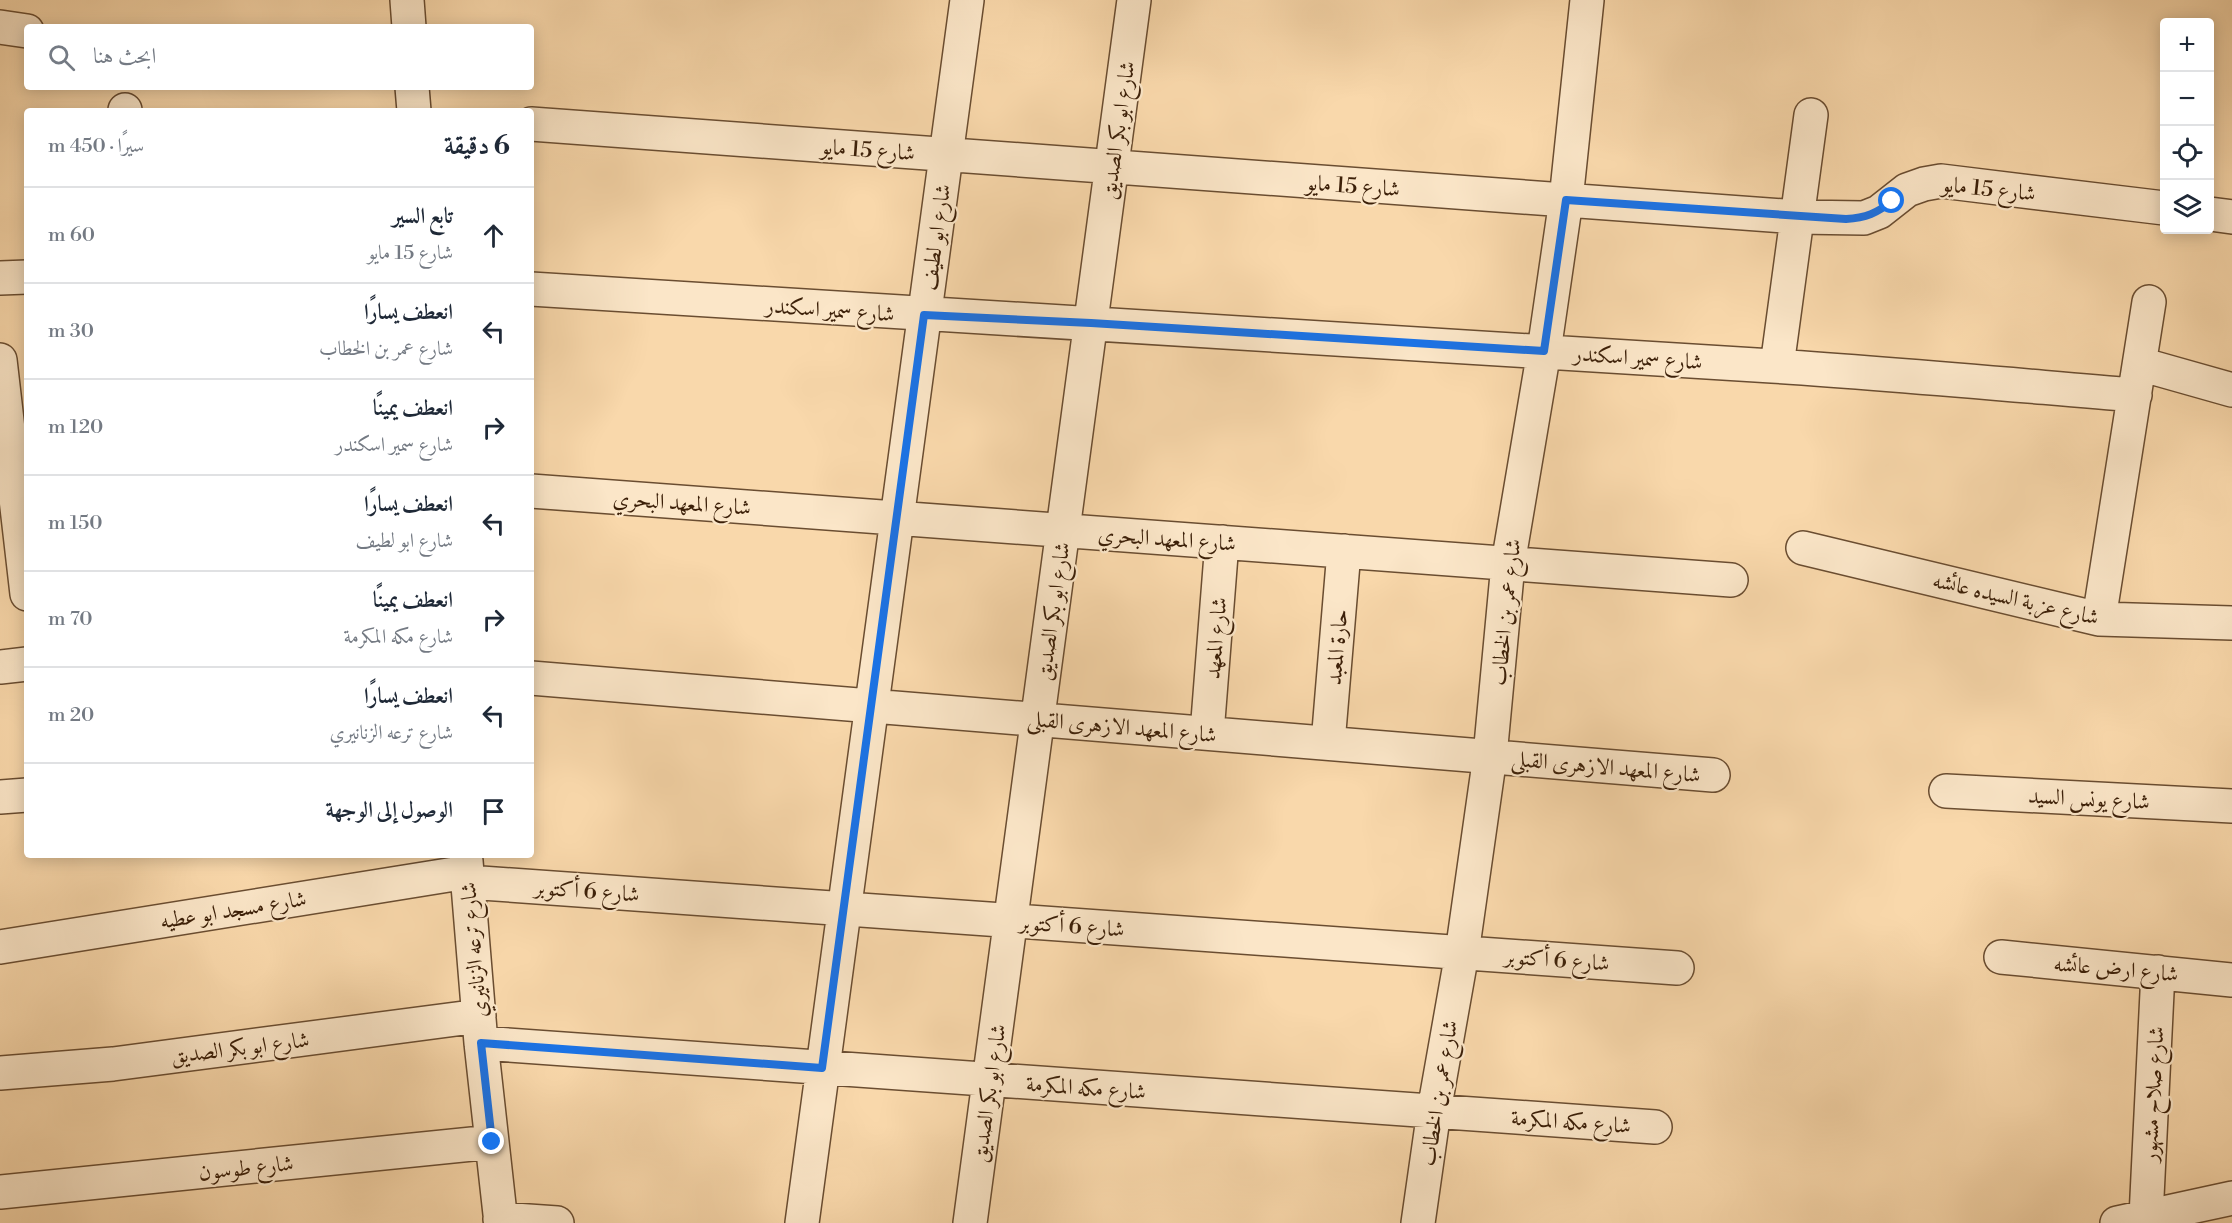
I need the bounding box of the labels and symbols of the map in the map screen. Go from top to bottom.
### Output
street label: شارع ابو بكر الصديق [1095,59,1146,202]
street label: شارع 15 مايو [818,134,916,171]
street label: شارع 15 مايو [1303,170,1401,207]
street label: شارع 15 مايو [1938,171,2037,212]
street label: شارع ابو لطيف [916,182,961,293]
route start [1878,187,1904,213]
street label: شارع سمير اسكندر [762,292,895,332]
street label: شارع سمير اسكندر [1570,340,1703,380]
street label: شارع المعهد البحري [612,485,752,526]
street label: شارع المعهد البحري [1097,521,1237,562]
street label: شارع عمر بن الخطاب [1485,537,1532,687]
street label: شارع ابو بكر الصديق [1030,540,1081,683]
street label: شارع عزبة السيده عائشه [1929,567,2101,636]
street label: شارع المعهد [1199,596,1238,681]
street label: حارة المعبد [1321,608,1354,686]
street label: شارع المعهد الازهرى القبلى [1026,706,1218,753]
street label: شارع المعهد الازهرى القبلى [1510,746,1702,793]
street label: شارع يونس السيد [2027,783,2150,820]
street label: شارع 6 أكتوبر [531,871,641,913]
street label: شارع ترعه الزنانيري [455,881,498,1019]
street label: شارع مسجد ابو عطيه [158,886,309,939]
street label: شارع 6 أكتوبر [1016,906,1126,948]
street label: شارع 6 أكتوبر [1501,940,1611,982]
street label: شارع ارض عائشه [2052,951,2179,992]
street label: شارع عمر بن الخطاب [1415,1018,1468,1169]
street label: شارع ابو بكر الصديق [966,1022,1017,1165]
street label: شارع صلاح مشهور [2136,1026,2176,1165]
street label: شارع ابو بكر الصديق [169,1027,312,1074]
street label: شارع مكه المكرمة [1025,1071,1147,1110]
street label: شارع مكه المكرمة [1510,1105,1632,1144]
route end [478,1128,504,1154]
street label: شارع طوسون [197,1150,295,1191]

